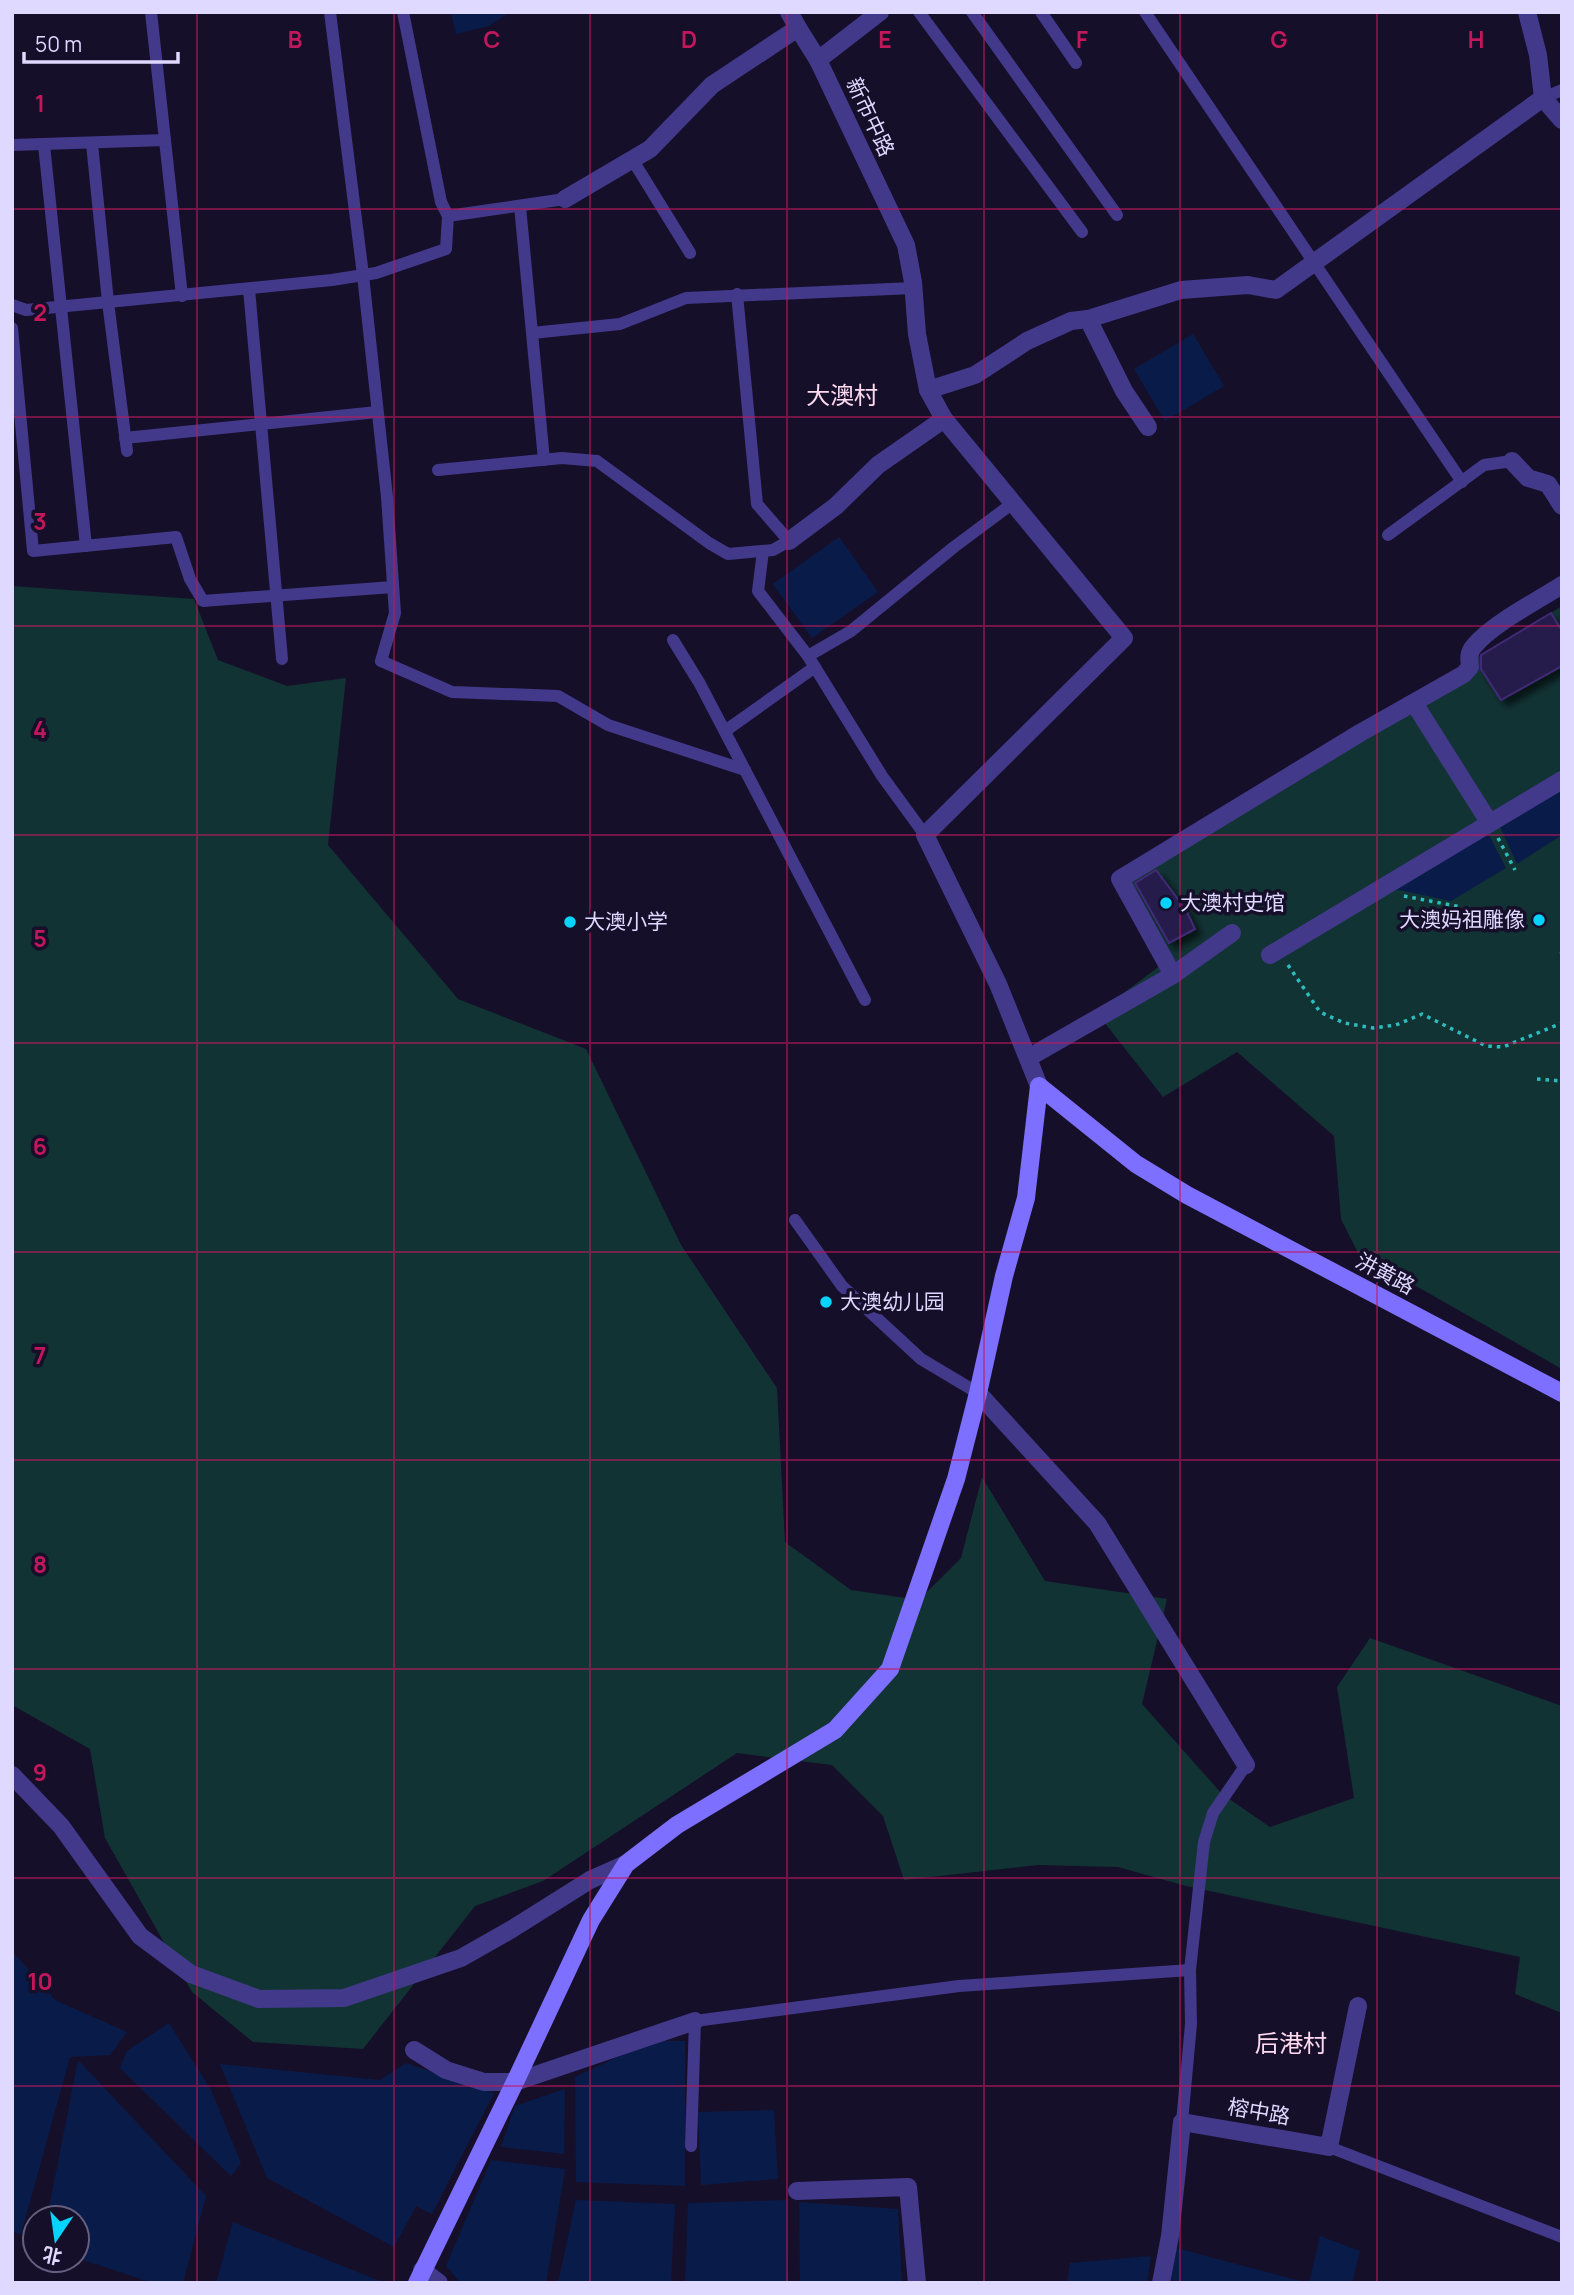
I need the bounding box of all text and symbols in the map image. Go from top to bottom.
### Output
scale bar [24,21,178,65]
text: B [288,23,302,55]
text: C [484,23,501,55]
text: D [681,23,697,55]
text: E [878,23,892,55]
text: F [1076,23,1088,55]
text: G [1271,23,1288,55]
text: H [1468,23,1484,55]
text: 50 m [35,30,82,58]
street label: 新市中路 [840,73,901,161]
text: 1 [35,87,45,119]
text: 2 [33,296,47,328]
district label: 大澳村 [806,378,878,411]
text: 3 [33,505,47,537]
text: 4 [33,713,47,745]
place label: 大澳村史馆 [1180,888,1285,916]
marker: 大澳村史馆 [1158,895,1174,911]
place label: 大澳妈祖雕像 [1399,905,1525,933]
place label: 大澳小学 [584,907,668,935]
marker: 大澳妈祖雕像 [1531,912,1547,928]
marker: 大澳小学 [562,914,578,930]
text: 5 [33,922,47,954]
text: 6 [33,1130,47,1162]
street label: 汫黄路 [1351,1246,1420,1300]
place label: 大澳幼儿园 [840,1287,945,1315]
marker: 大澳幼儿园 [818,1294,834,1310]
text: 7 [34,1339,46,1371]
text: 8 [33,1548,47,1580]
text: 9 [33,1756,47,1788]
text: 10 [27,1965,53,1997]
district label: 后港村 [1255,2026,1327,2059]
street label: 榕中路 [1226,2092,1293,2130]
north arrow [21,2204,91,2274]
text: 北 [40,2241,64,2270]

